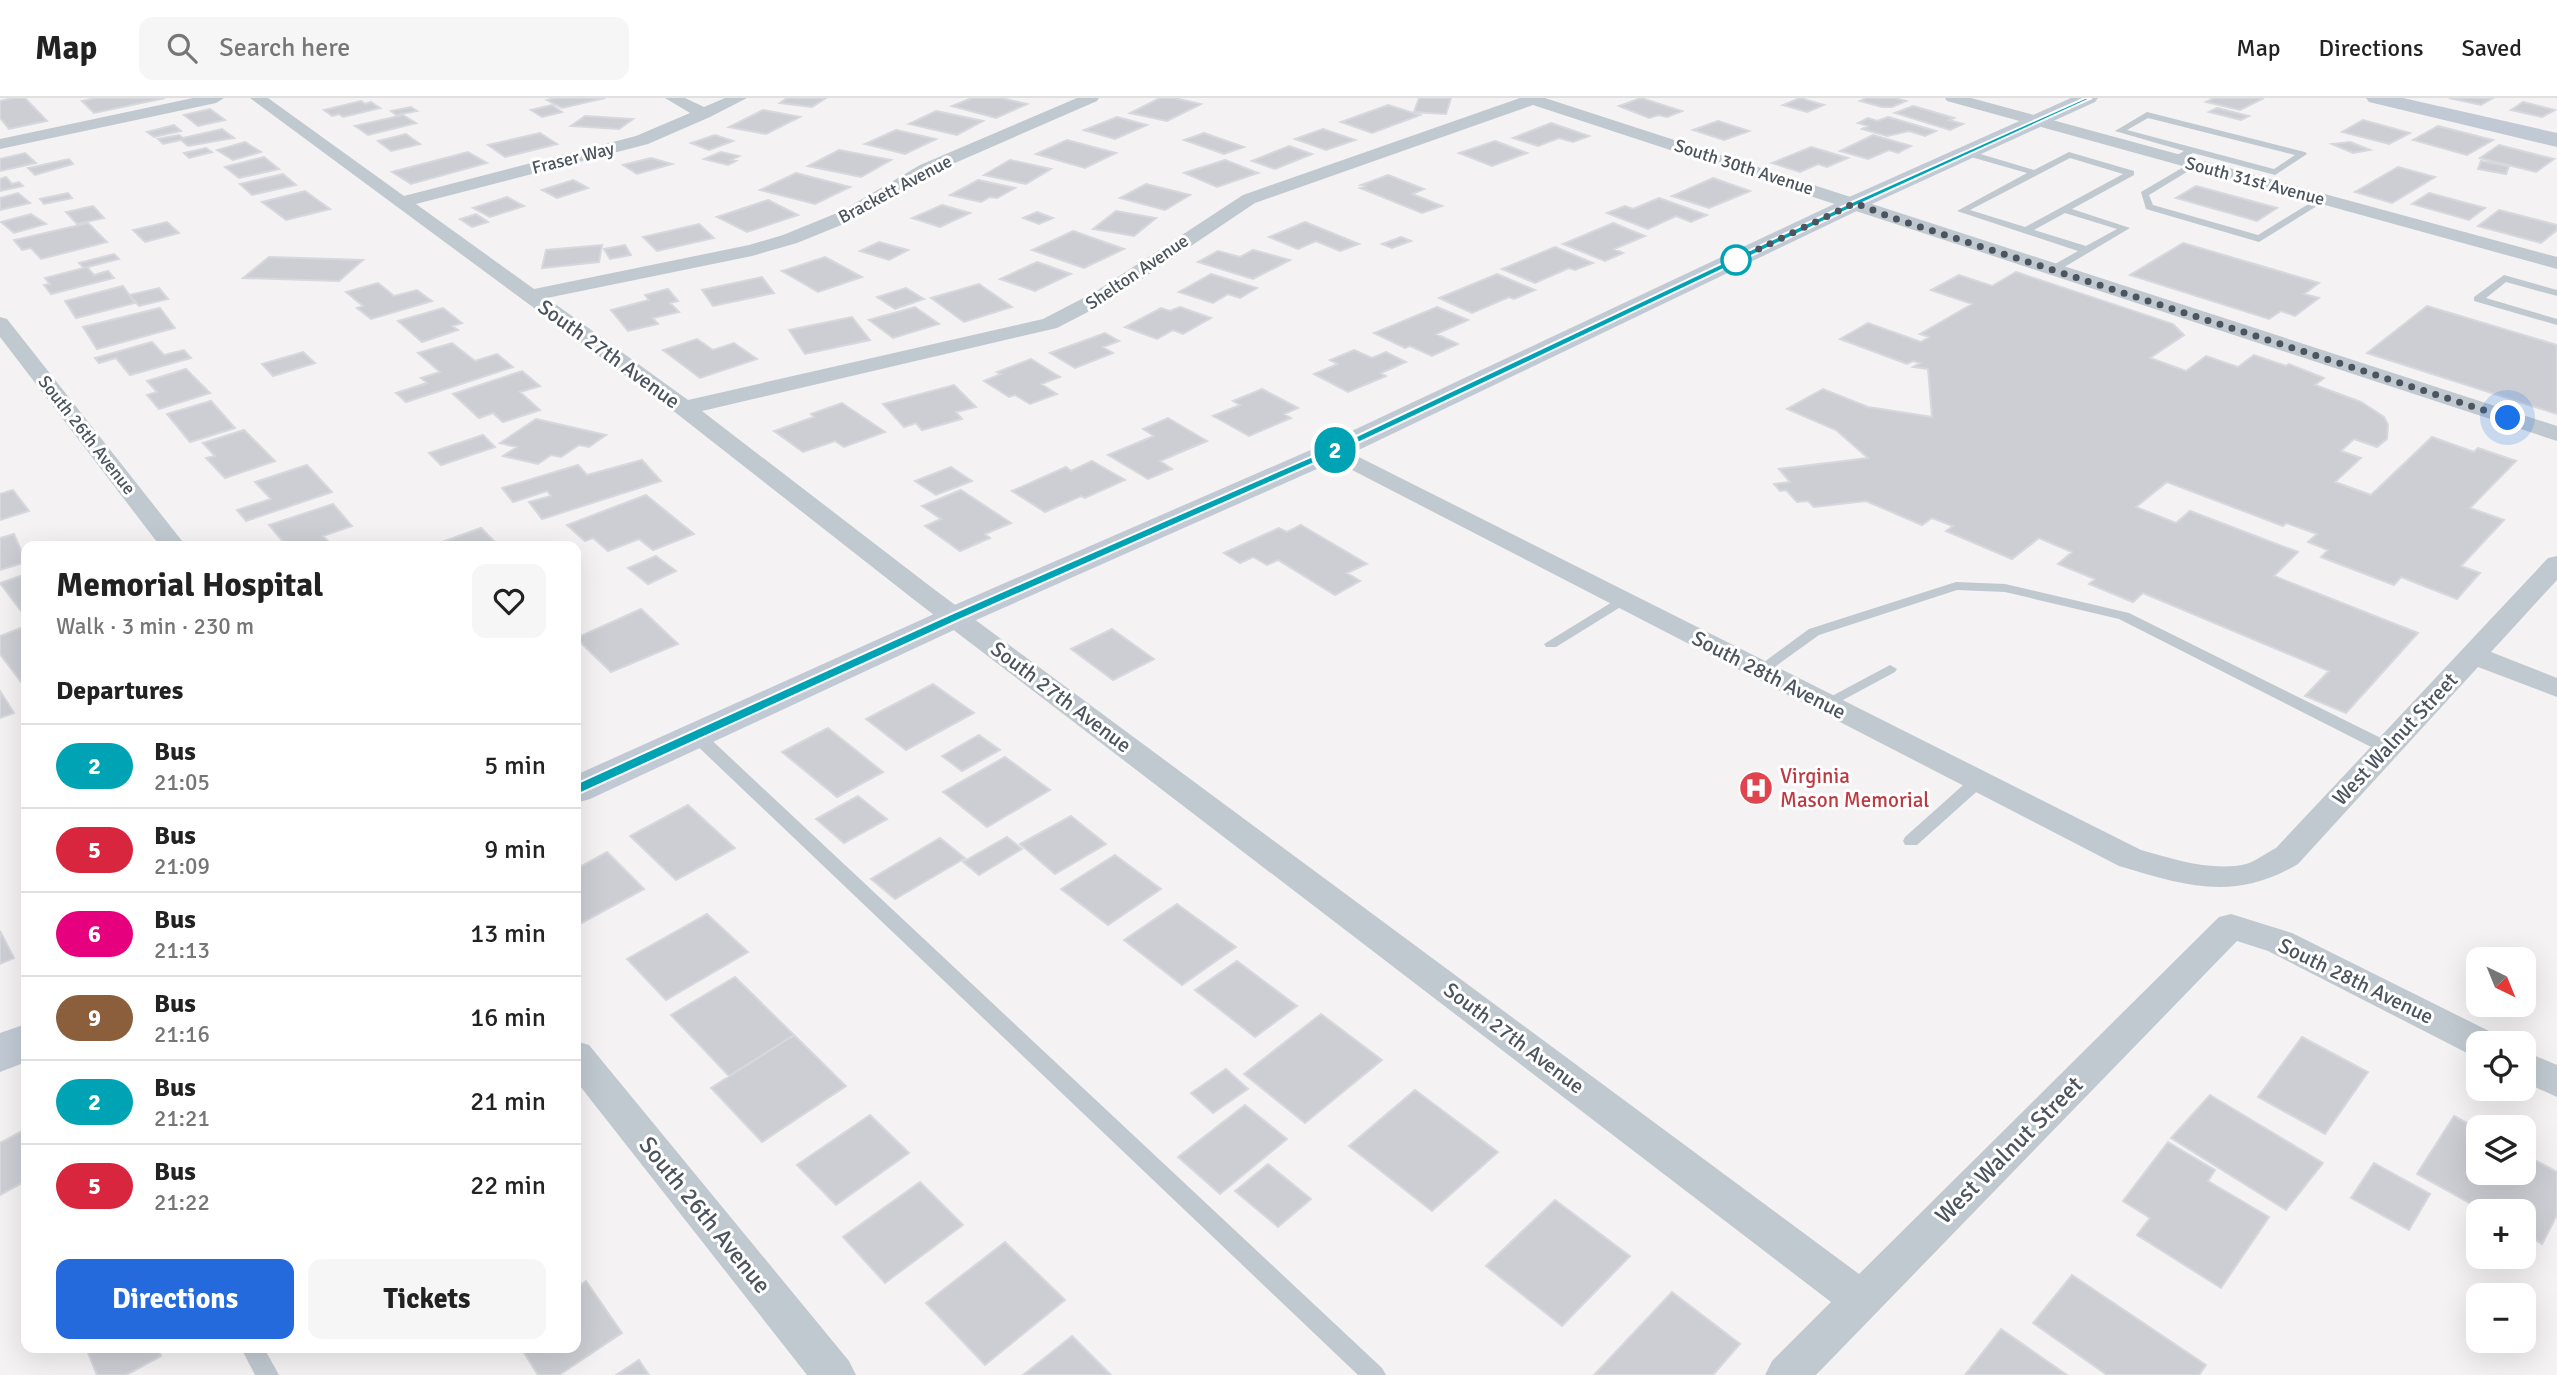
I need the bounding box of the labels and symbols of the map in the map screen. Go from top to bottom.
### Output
street label: South 30th Avenue [1672,134,1816,200]
street label: Fraser Way [530,137,617,179]
street label: Brackett Avenue [835,150,955,228]
street label: South 31st Avenue [2183,152,2327,210]
street label: Shelton Avenue [1081,229,1193,315]
unlabelled marker [1721,245,1751,275]
street label: South 27th Avenue [533,294,685,414]
street label: South 26th Avenue [34,371,140,499]
your location [2490,400,2525,435]
line badge: 2 [1312,427,1358,473]
street label: South 28th Avenue [1688,625,1850,725]
street label: South 27th Avenue [986,636,1136,758]
street label: West Walnut Street [2327,667,2463,811]
place label: Virginia Mason Memorial [1780,763,1930,813]
hospital icon: Virginia Mason Memorial [1737,769,1775,807]
street label: South 28th Avenue [2274,932,2438,1030]
north arrow [2466,947,2536,1017]
street label: South 27th Avenue [1439,977,1589,1099]
street label: West Walnut Street [1929,1070,2089,1230]
street label: South 26th Avenue [632,1130,778,1300]

